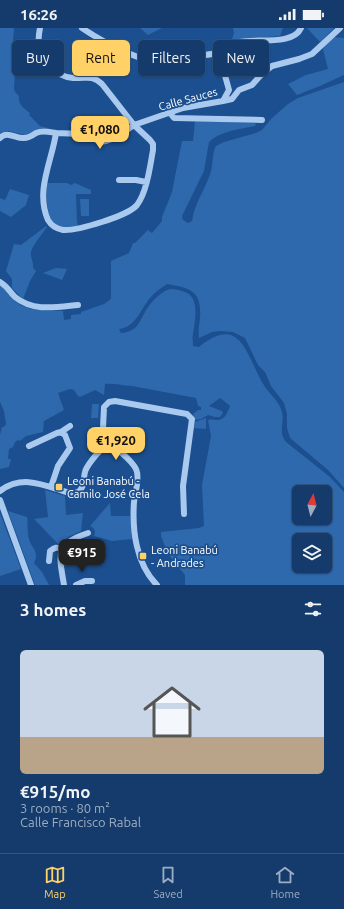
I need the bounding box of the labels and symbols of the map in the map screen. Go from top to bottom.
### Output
street label: Calle Sauces [157,85,219,113]
pin: €1,080 [67,116,133,150]
pin: €1,920 [83,427,149,461]
place label: Leoni Banabú - Camilo José Cela [67,475,150,500]
marker: Leoni Banabú - Camilo José Cela [54,482,64,492]
north arrow [292,485,332,525]
pin: €915 [58,539,106,573]
place label: Leoni Banabú - Andrades [151,544,218,569]
marker: Leoni Banabú - Andrades [138,551,148,561]

